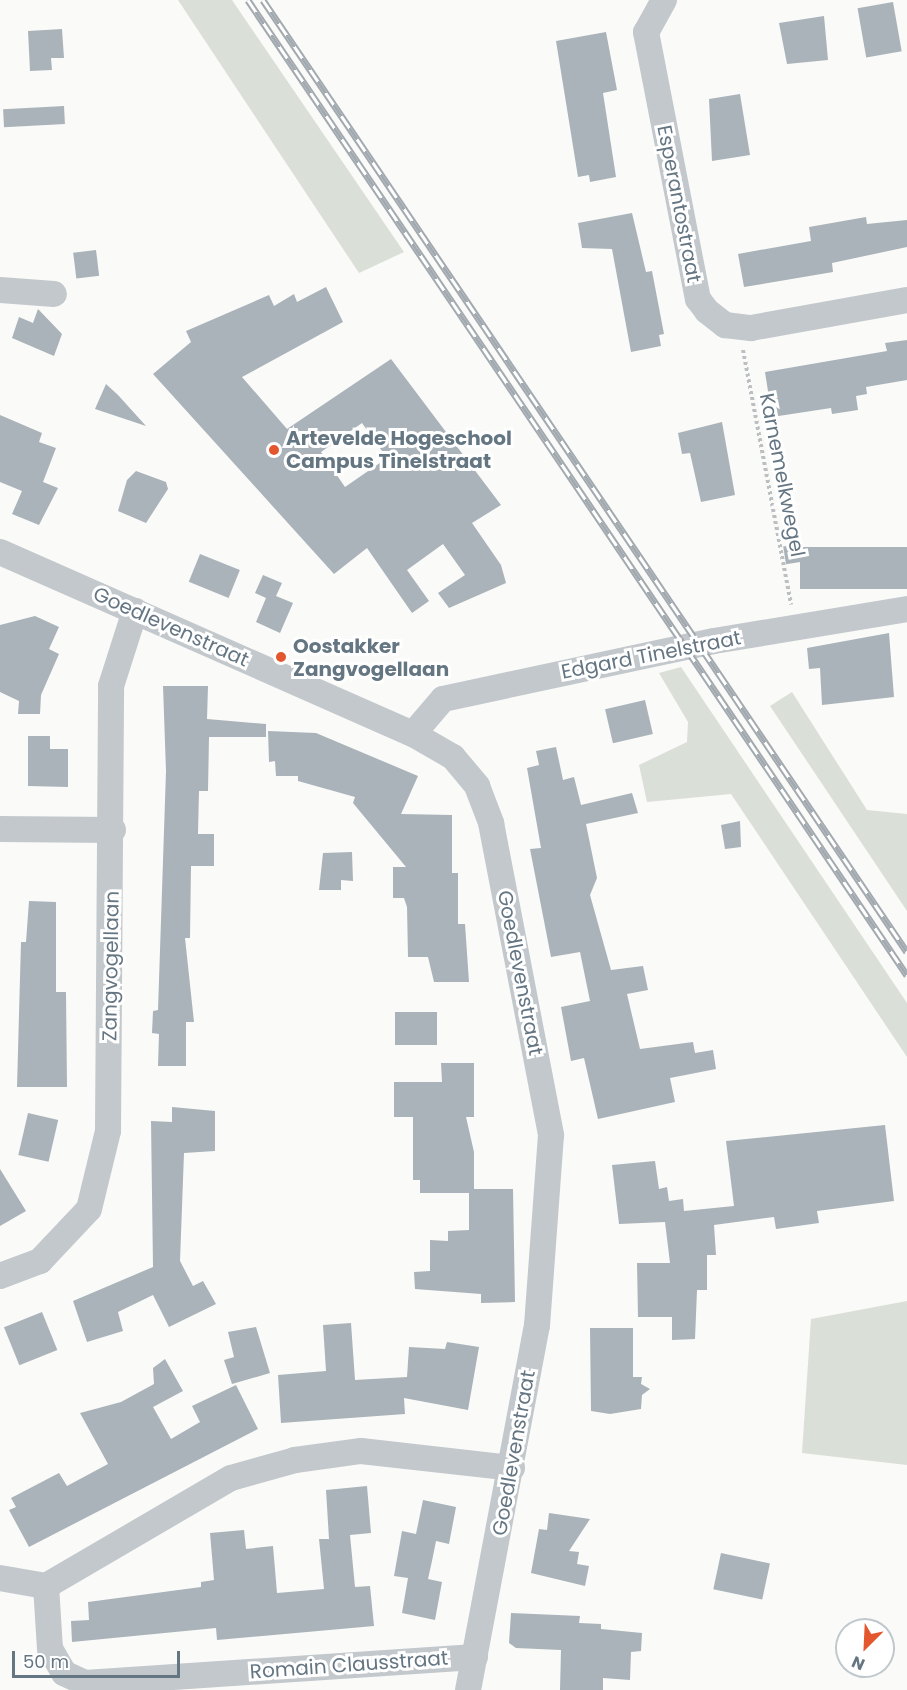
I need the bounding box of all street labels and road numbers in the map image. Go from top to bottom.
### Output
street label: Esperantostraat [652,123,706,285]
street label: Karnemelkwegel [754,391,810,559]
street label: Goedlevenstraat [90,582,252,672]
street label: Edgard Tinelstraat [559,626,743,684]
street label: Goedlevenstraat [492,888,548,1058]
street label: Zangvogellaan [98,891,124,1041]
street label: Goedlevenstraat [488,1368,540,1538]
street label: Romain Clausstraat [249,1646,449,1684]

